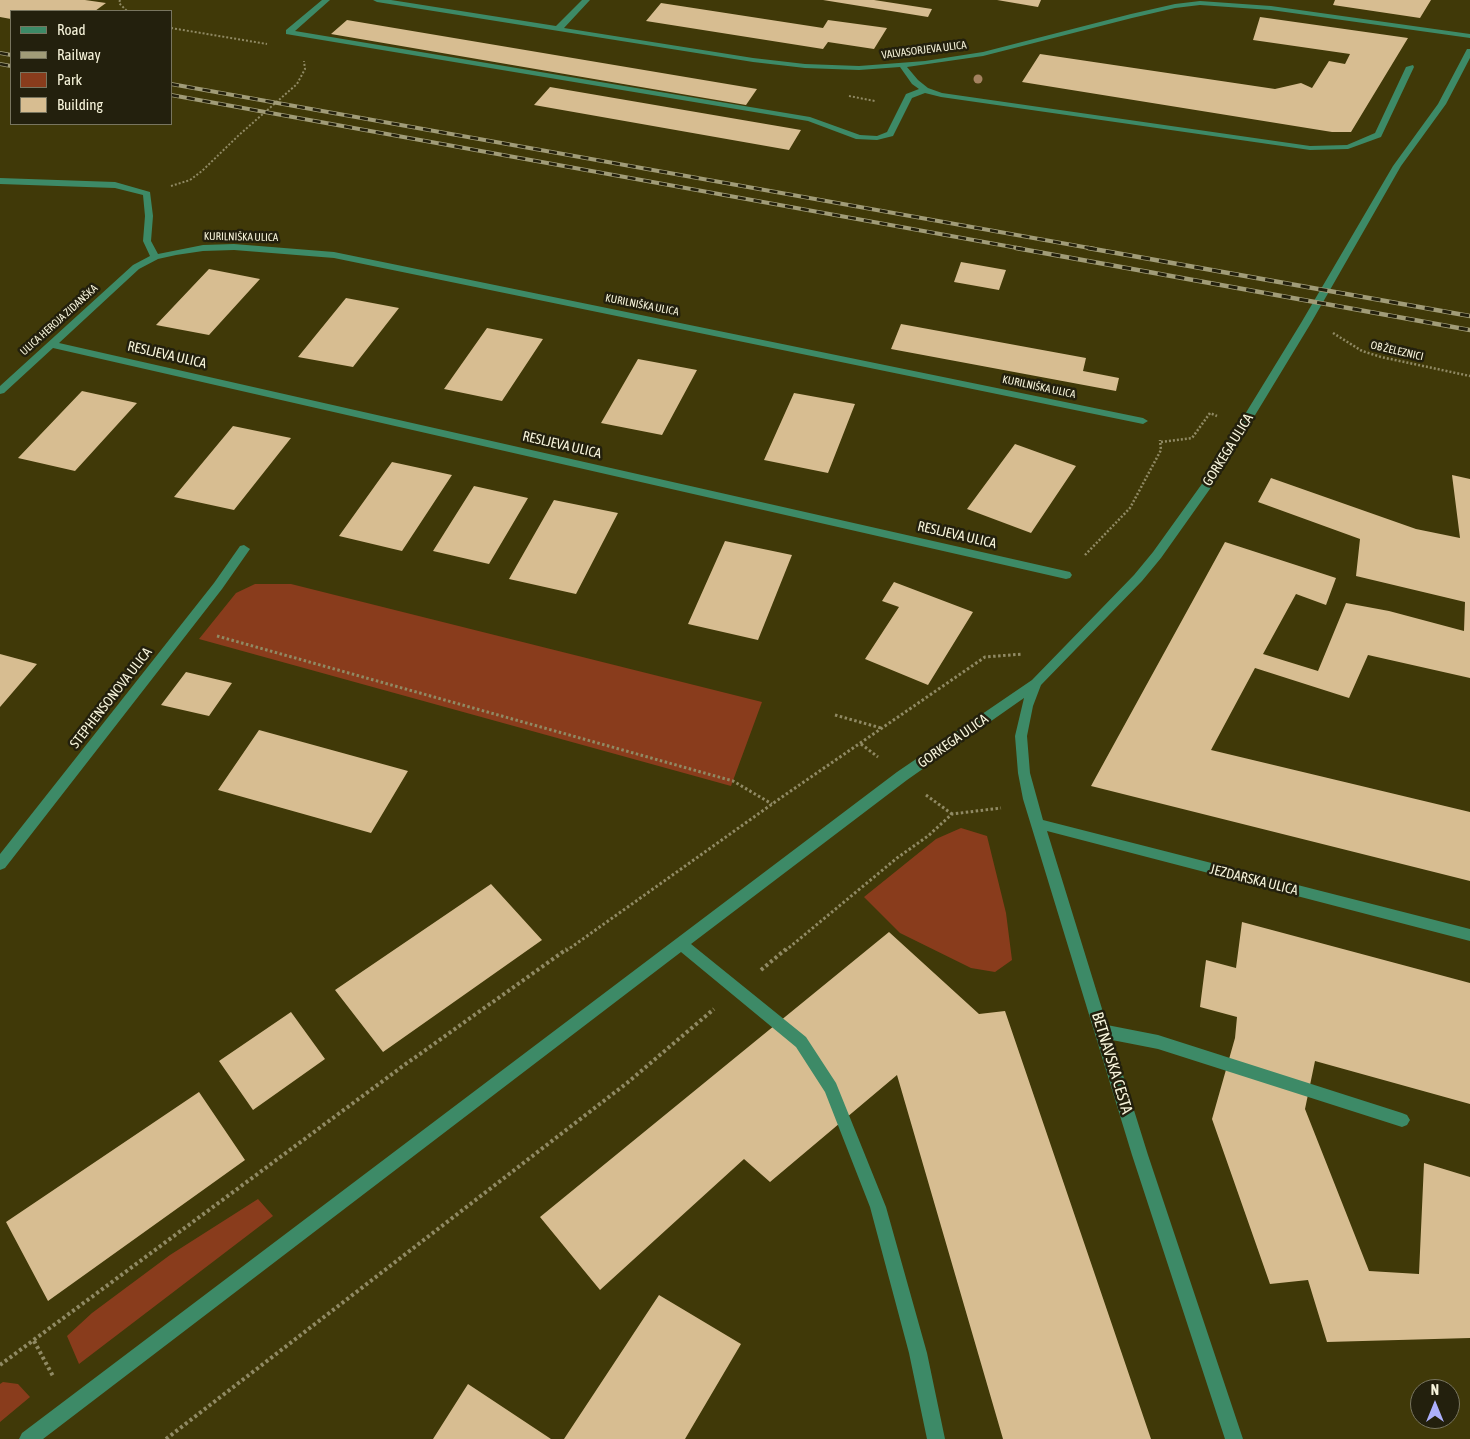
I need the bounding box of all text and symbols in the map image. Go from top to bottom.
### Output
legend [10,10,172,125]
text: Road [57,21,86,38]
street label: VALVASORJEVA ULICA [881,38,967,62]
text: Railway [57,46,101,63]
text: Park [57,71,82,88]
text: Building [57,96,103,113]
street label: KURILNIŠKA ULICA [204,230,278,244]
street label: ULICA HEROJA ZIDANŠKA [18,282,100,358]
street label: KURILNIŠKA ULICA [604,291,680,319]
street label: RESLJEVA ULICA [126,338,208,372]
street label: OB ŽELEZNICI [1369,339,1425,363]
street label: KURILNIŠKA ULICA [1001,373,1077,401]
street label: GORKEGA ULICA [1199,411,1257,489]
street label: RESLJEVA ULICA [521,428,603,462]
street label: RESLJEVA ULICA [916,518,998,552]
street label: STEPHENSONOVA ULICA [66,644,156,752]
street label: GORKEGA ULICA [915,711,991,771]
street label: JEZDARSKA ULICA [1208,861,1300,899]
street label: BETNAVSKA CESTA [1087,1010,1137,1116]
north arrow [1410,1379,1460,1429]
text: N [1431,1382,1439,1398]

